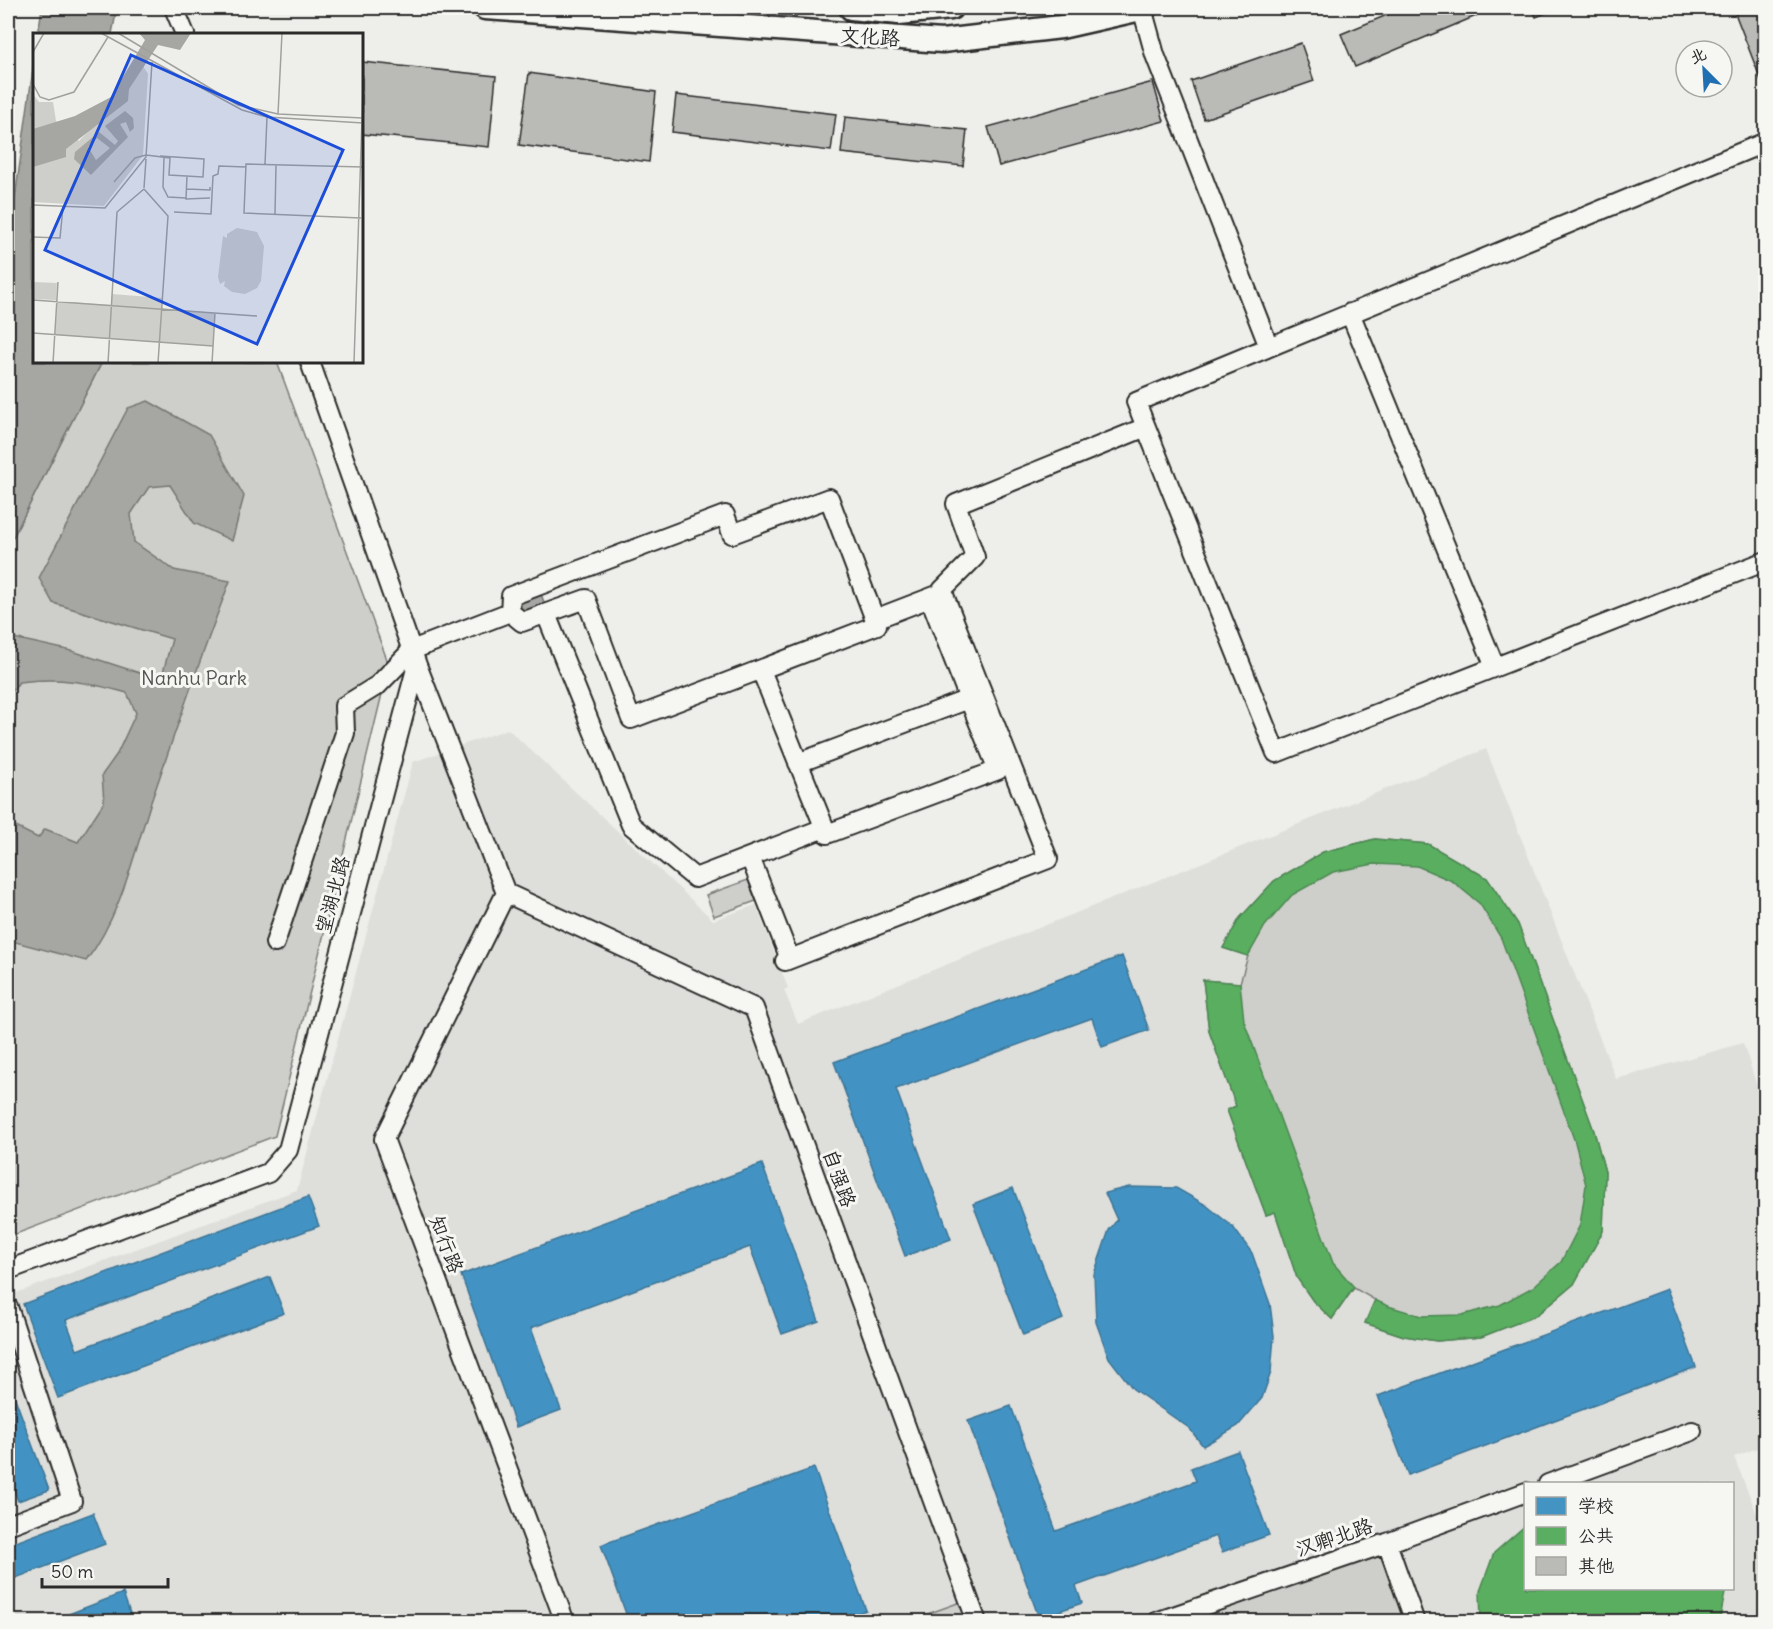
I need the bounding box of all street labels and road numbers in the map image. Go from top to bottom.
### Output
street label: 文化路 [839,21,902,51]
street label: 望湖北路 [310,852,355,937]
street label: 自强路 [818,1146,862,1211]
street label: 知行路 [425,1212,470,1277]
street label: 汉卿北路 [1292,1512,1377,1562]

